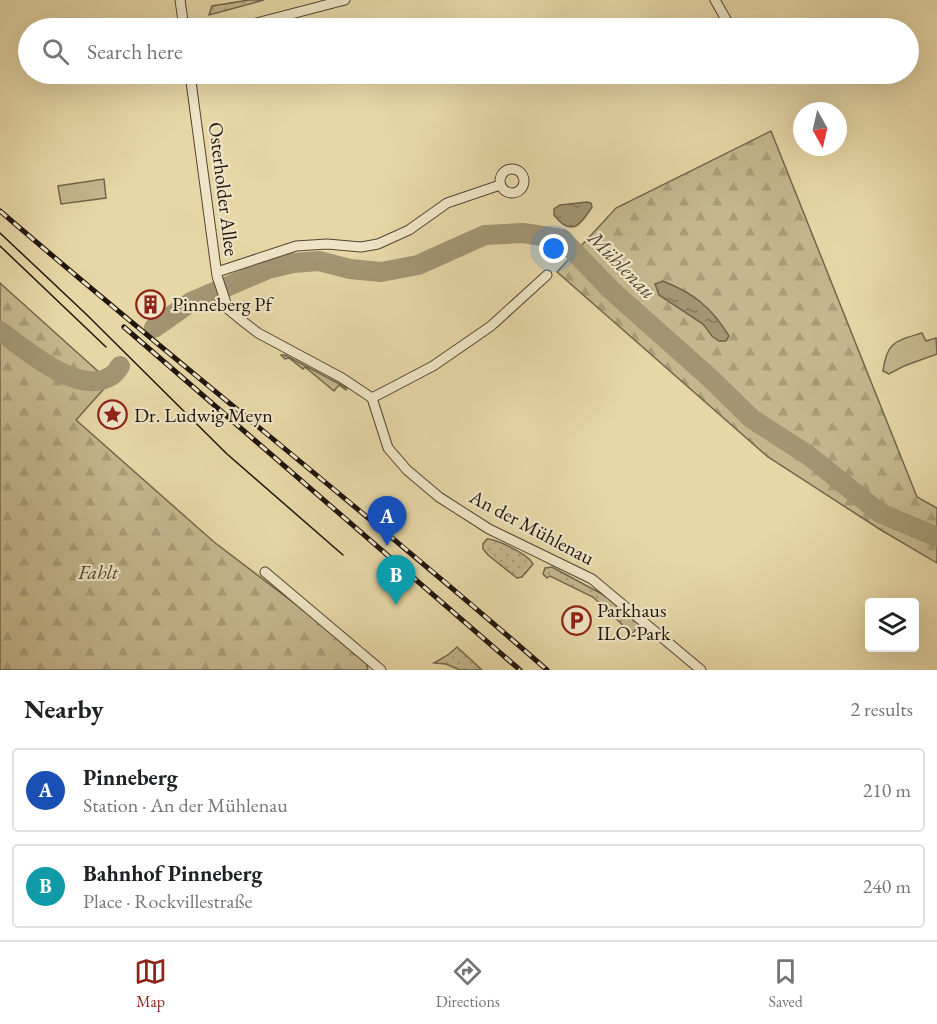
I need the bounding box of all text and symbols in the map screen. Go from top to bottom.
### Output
search box [18,18,919,84]
icon: search [39,35,72,68]
text: Search here [87,37,182,66]
north arrow [793,102,847,156]
street label: Osterholder Allee [203,121,245,258]
water label: Mühlenau [581,223,662,305]
your location [539,234,568,263]
building icon: Pinneberg Pf [135,288,167,320]
place label: Pinneberg Pf [172,291,274,317]
place icon: Dr. Ludwig Meyn [97,399,129,431]
place label: Dr. Ludwig Meyn [134,402,273,428]
street label: An der Mühlenau [464,483,599,571]
pin: A [368,496,406,546]
pin: B [376,556,416,605]
park label: Fahlt [77,559,119,585]
place label: Parkhaus ILO-Park [597,597,671,646]
map controls [865,598,919,652]
button: layers [865,598,919,652]
parking icon: Parkhaus ILO-Park [560,605,592,637]
text: Nearby [24,692,104,726]
text: 2 results [850,696,913,722]
text: Pinneberg [83,763,178,792]
text: A [38,777,53,803]
text: 210 m [863,777,911,803]
text: Station · An der Mühlenau [83,792,288,818]
text: Bahnhof Pinneberg [83,859,263,888]
text: B [39,873,52,899]
text: 240 m [863,873,911,899]
text: Place · Rockvillestraße [83,888,252,914]
tab: Map [134,955,167,1012]
tab: Directions [436,955,500,1012]
tab: Saved [768,955,803,1012]

